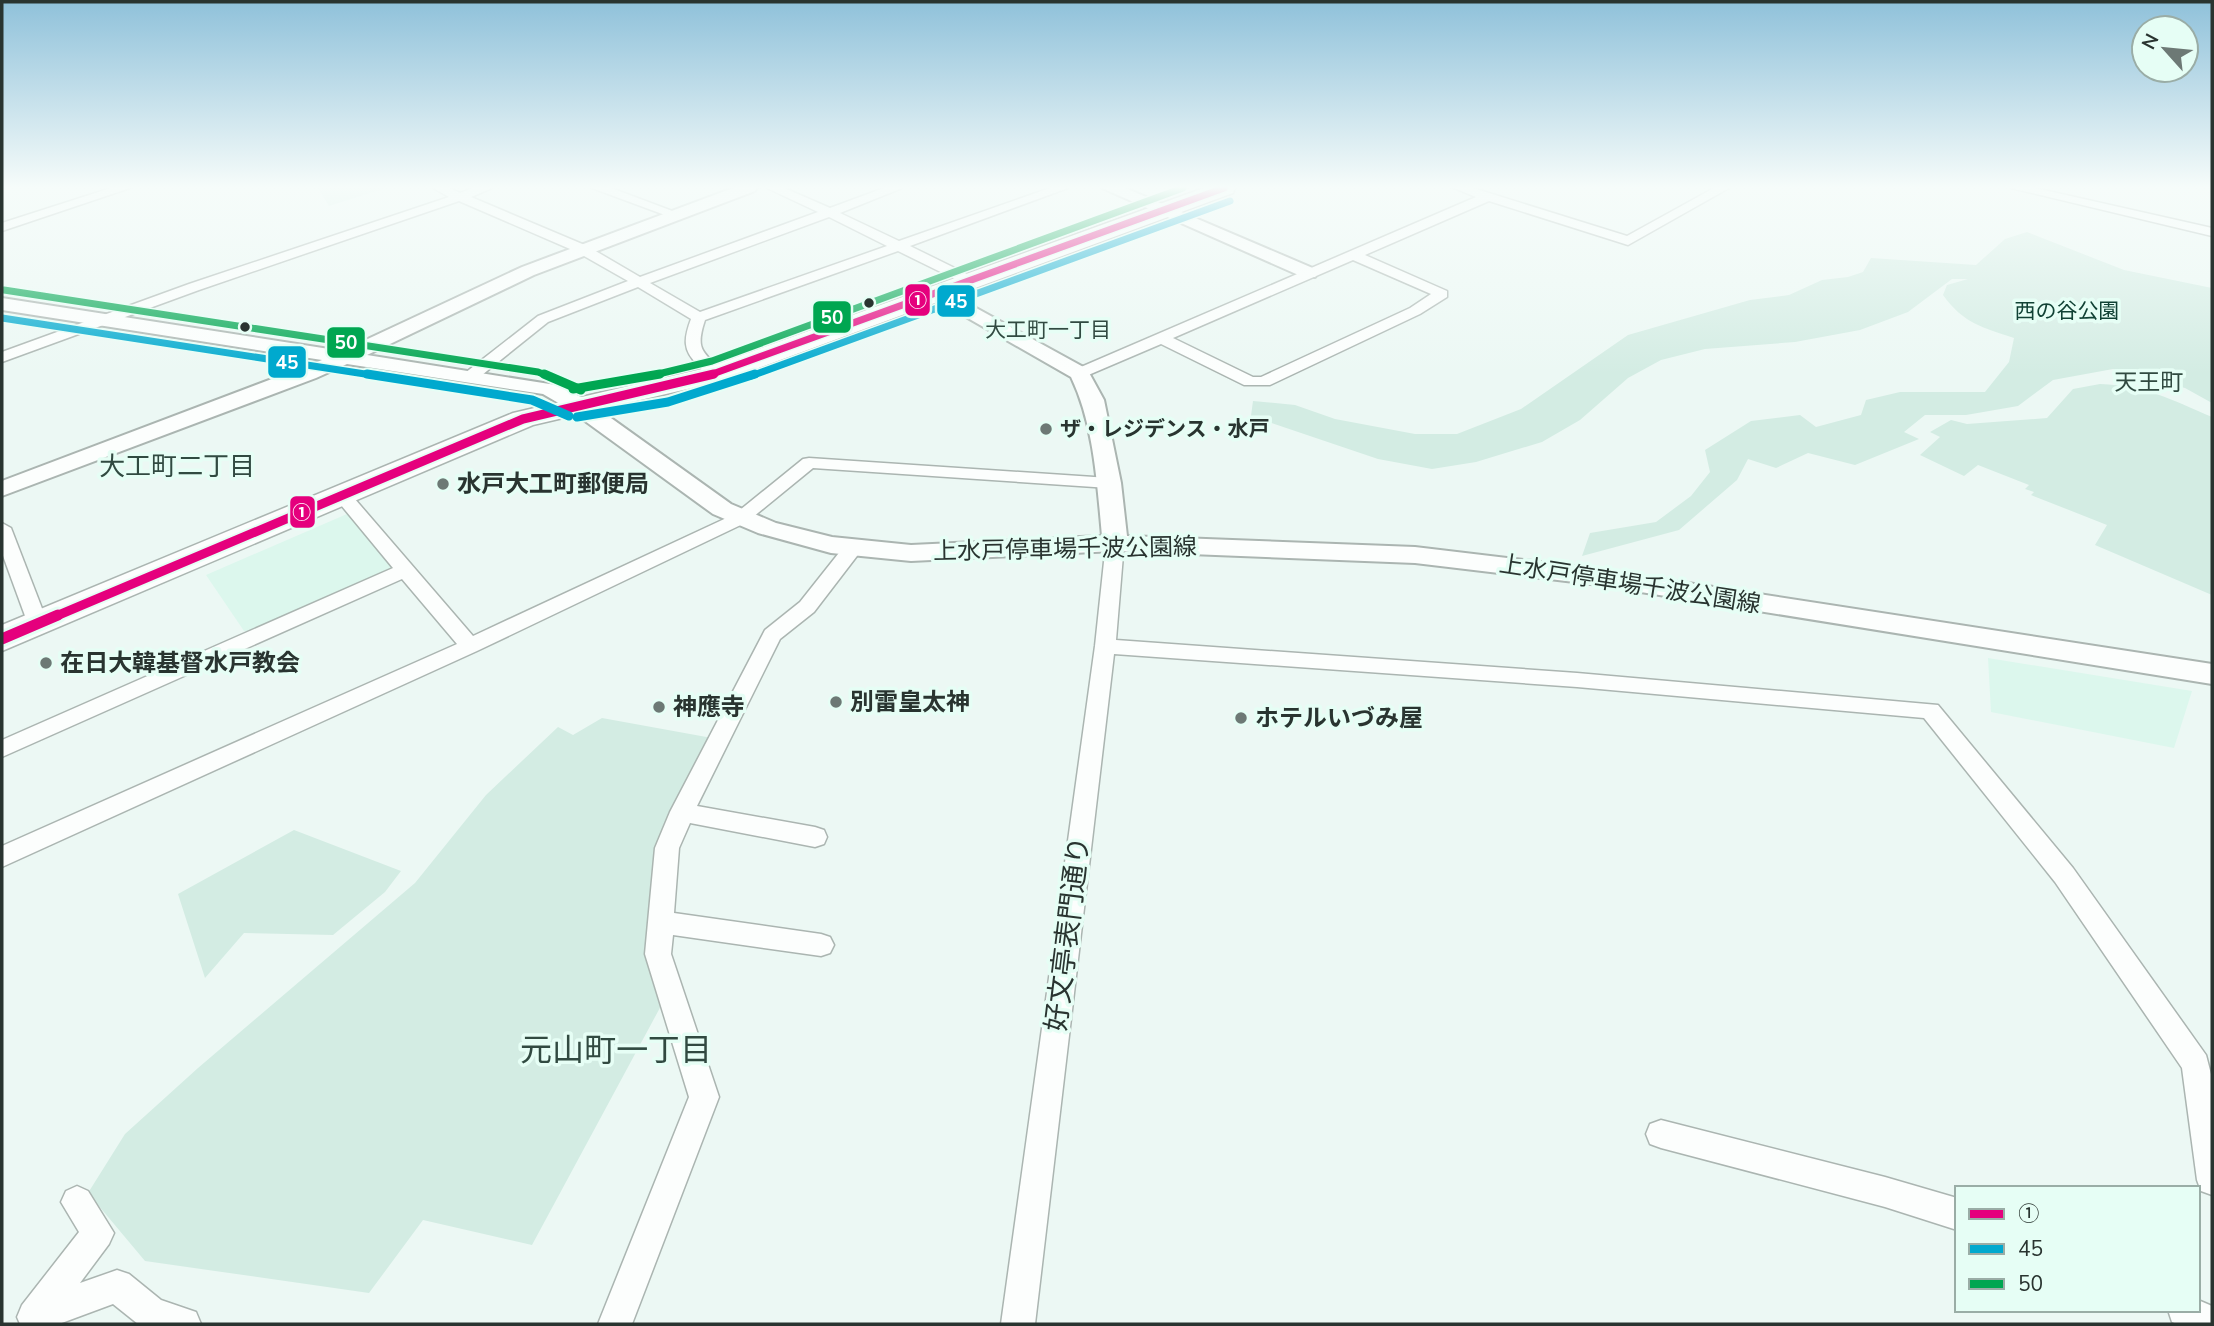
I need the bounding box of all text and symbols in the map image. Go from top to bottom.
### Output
north arrow [2130,14,2200,84]
text: N [2136,29,2166,54]
line badge: ① [904,283,931,317]
line badge: 45 [936,284,976,318]
text: ① [908,288,928,314]
text: 45 [945,289,967,315]
unlabelled marker [862,296,876,310]
park label: 西の谷公園 [2015,297,2120,325]
line badge: 50 [812,300,852,334]
text: 50 [821,305,843,331]
district label: 大工町一丁目 [985,316,1111,344]
unlabelled marker [238,320,252,334]
line badge: 50 [326,326,366,359]
text: 50 [335,330,357,356]
line badge: 45 [267,345,307,379]
text: 45 [276,350,298,376]
district label: 天王町 [2115,367,2184,398]
place label: ザ・レジデンス・水戸 [1060,415,1270,443]
marker: ザ・レジデンス・水戸 [1038,421,1054,437]
district label: 大工町二丁目 [99,449,255,484]
place label: 水戸大工町郵便局 [457,468,649,500]
marker: 水戸大工町郵便局 [435,476,451,492]
line badge: ① [289,495,316,529]
text: ① [292,500,312,526]
street label: 上水戸停車場千波公園線 [933,531,1197,567]
street label: 上水戸停車場千波公園線 [1497,548,1763,620]
place label: 在日大韓基督水戸教会 [60,647,300,679]
marker: 在日大韓基督水戸教会 [38,655,54,671]
place label: 別雷皇太神 [850,686,970,718]
place label: 神應寺 [673,691,745,723]
marker: 別雷皇太神 [828,694,844,710]
marker: 神應寺 [651,699,667,715]
place label: ホテルいづみ屋 [1255,702,1423,734]
marker: ホテルいづみ屋 [1233,710,1249,726]
street label: 好文亭表門通り [1037,834,1099,1034]
district label: 元山町一丁目 [520,1029,712,1072]
legend [1955,1186,2200,1312]
text: ① [2018,1200,2039,1228]
text: 45 [2018,1235,2043,1263]
text: 50 [2018,1270,2043,1298]

